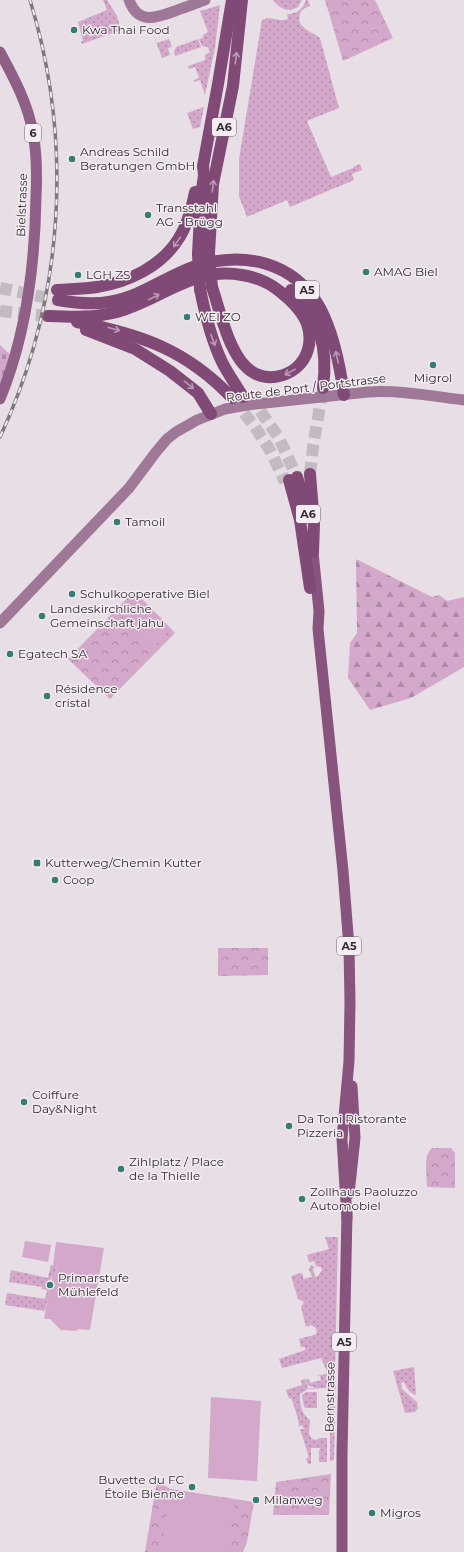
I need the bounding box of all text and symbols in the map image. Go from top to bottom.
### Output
place label: Kwa Thai Food [82,22,170,37]
marker: Kwa Thai Food [69,25,79,35]
one-way arrow [232,52,240,65]
road number: A6 [212,118,236,136]
road number: 6 [25,124,41,142]
place label: Andreas Schild Beratungen GmbH [80,144,195,173]
marker: Andreas Schild Beratungen GmbH [67,154,77,164]
street label: Bielstrasse [13,173,30,237]
one-way arrow [210,180,217,193]
place label: Transstahl AG - Brügg [156,200,223,229]
marker: Transstahl AG - Brügg [143,210,153,220]
one-way arrow [173,236,181,247]
place label: AMAG Biel [374,264,438,279]
place label: LGH ZS [86,267,130,282]
marker: AMAG Biel [361,267,371,277]
marker: LGH ZS [73,270,83,280]
road number: A5 [295,281,319,299]
one-way arrow [148,293,160,300]
place label: WEI ZO [195,309,241,324]
marker: WEI ZO [182,312,192,322]
one-way arrow [107,326,120,334]
one-way arrow [210,333,218,345]
one-way arrow [333,350,341,363]
marker: Migrol [428,360,438,370]
one-way arrow [284,368,296,376]
street label: Route de Port / Portstrasse [225,370,387,405]
place label: Migrol [414,370,452,385]
one-way arrow [183,381,194,390]
road number: A6 [296,505,320,523]
place label: Tamoil [125,514,165,529]
marker: Tamoil [112,517,122,527]
place label: Schulkooperative Biel [80,586,210,601]
marker: Schulkooperative Biel [67,589,77,599]
place label: Landeskirchliche Gemeinschaft jahu [50,601,164,630]
marker: Landeskirchliche Gemeinschaft jahu [37,611,47,621]
place label: Egatech SA [18,646,87,661]
marker: Egatech SA [5,649,15,659]
place label: Résidence cristal [55,681,117,710]
marker: Résidence cristal [42,691,52,701]
place label: Kutterweg/Chemin Kutter [45,855,202,870]
marker: Kutterweg/Chemin Kutter [32,858,42,868]
place label: Coop [63,872,94,887]
marker: Coop [50,875,60,885]
road number: A5 [337,937,361,955]
place label: Coiffure Day&Night [32,1087,97,1116]
marker: Coiffure Day&Night [19,1097,29,1107]
place label: Da Toni Ristorante Pizzeria [297,1111,407,1140]
marker: Da Toni Ristorante Pizzeria [284,1121,294,1131]
place label: Zihlplatz / Place de la Thielle [129,1154,224,1183]
marker: Zihlplatz / Place de la Thielle [116,1164,126,1174]
place label: Zollhaus Paoluzzo Automobiel [310,1184,418,1213]
marker: Zollhaus Paoluzzo Automobiel [297,1194,307,1204]
place label: Primarstufe Mühlefeld [58,1270,129,1299]
marker: Primarstufe Mühlefeld [45,1280,55,1290]
road number: A5 [332,1333,356,1351]
street label: Bernstrasse [321,1362,338,1432]
place label: Buvette du FC Étoile Bienne [98,1472,184,1501]
marker: Buvette du FC Étoile Bienne [187,1482,197,1492]
place label: Milanweg [264,1492,323,1507]
marker: Milanweg [251,1495,261,1505]
place label: Migros [380,1505,421,1520]
marker: Migros [367,1508,377,1518]

